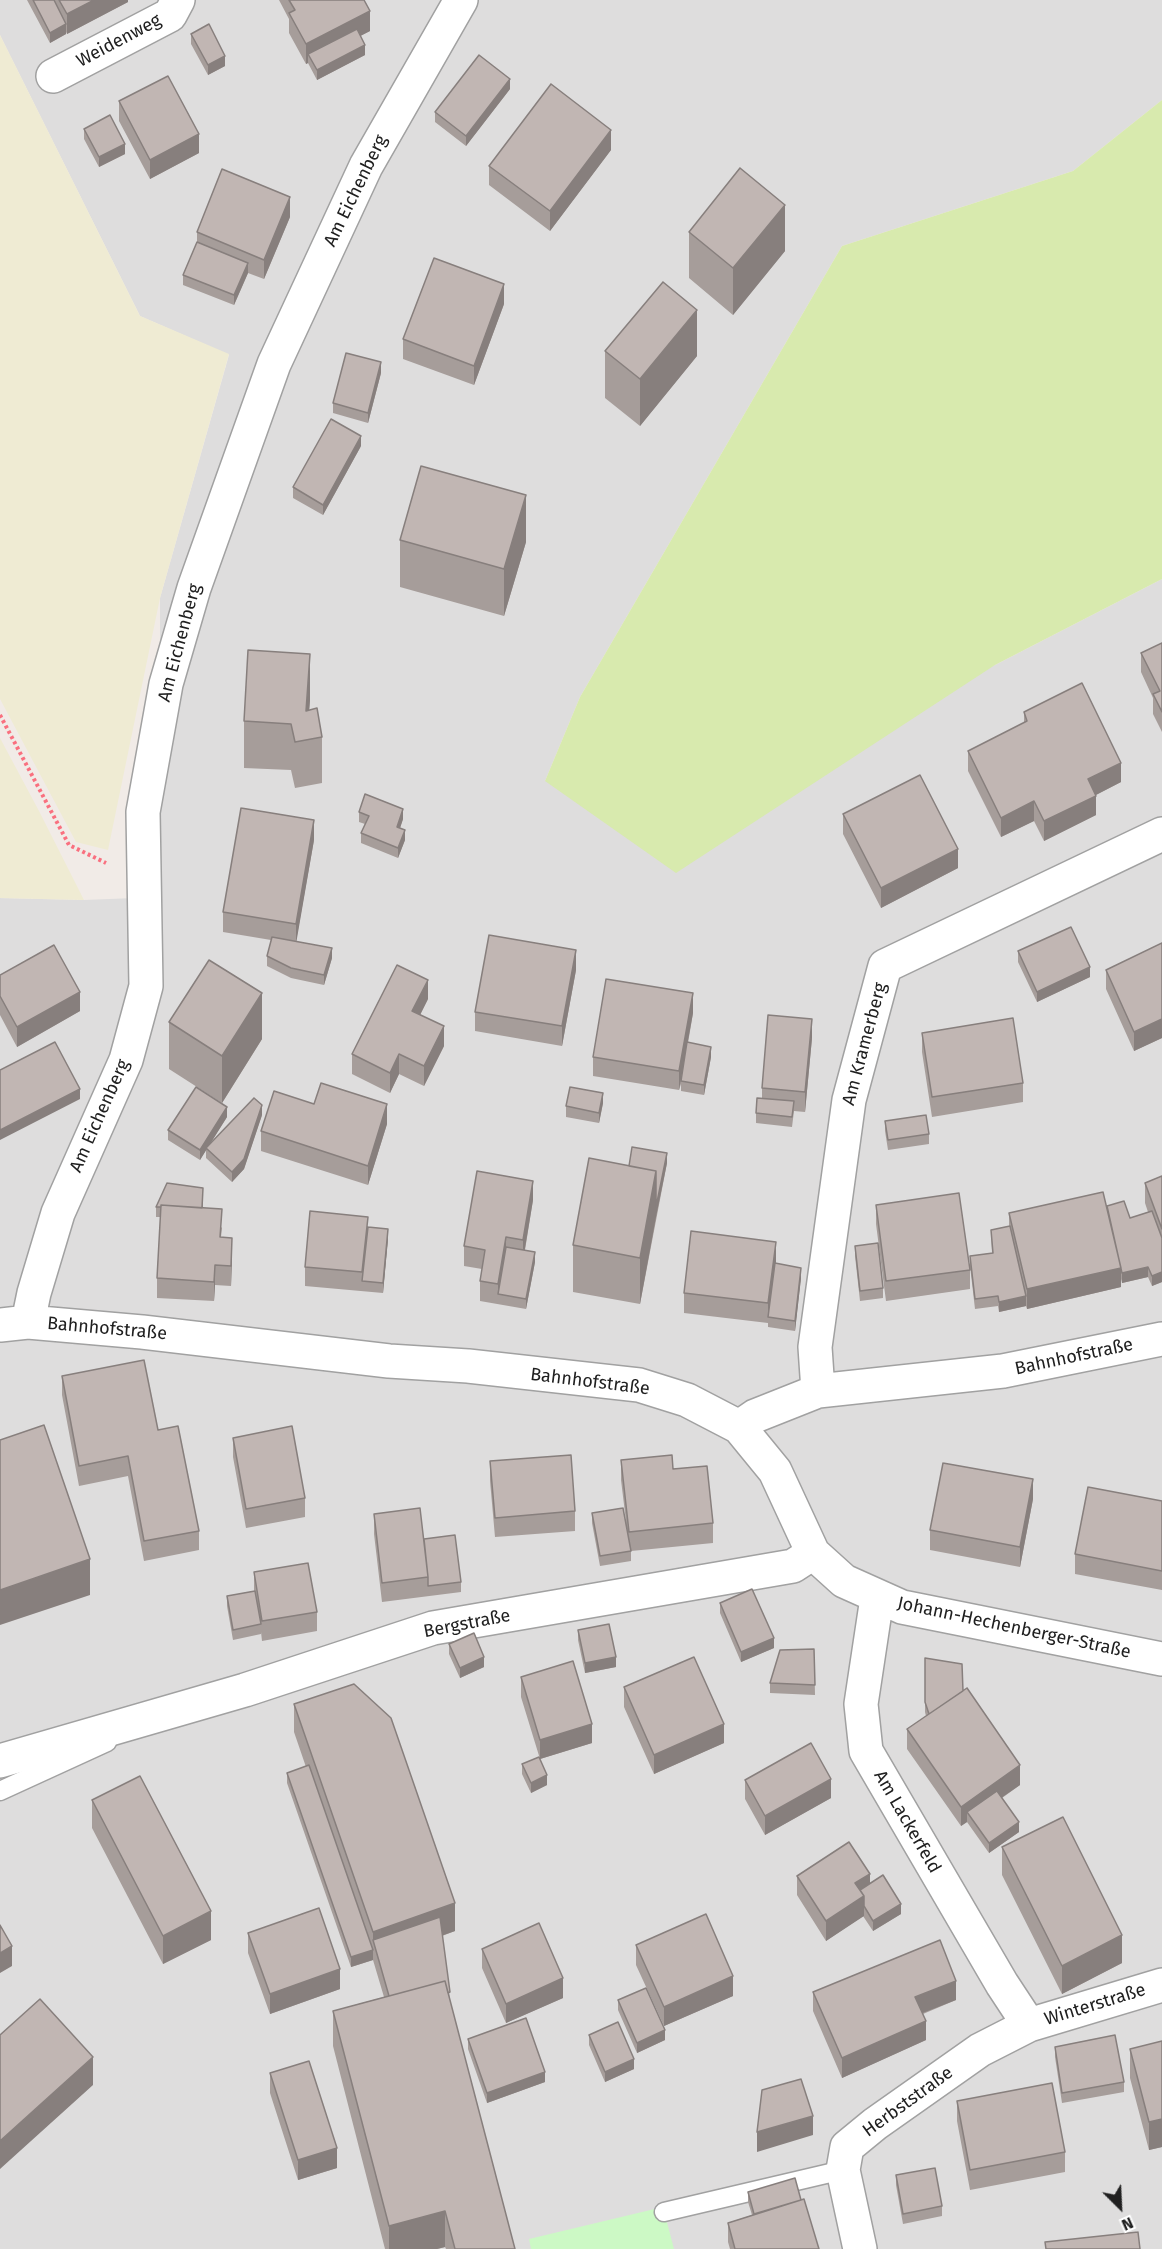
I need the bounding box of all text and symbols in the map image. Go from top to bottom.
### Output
street label: Weidenweg [73,10,165,72]
street label: Am Eichenberg [320,132,392,250]
street label: Am Eichenberg [154,582,206,704]
street label: Am Kramerberg [838,980,892,1108]
street label: Am Eichenberg [65,1056,135,1176]
street label: Bahnhofstraße [46,1313,168,1345]
street label: Bahnhofstraße [1013,1334,1135,1380]
street label: Bahnhofstraße [529,1364,651,1400]
street label: Johann-Hechenberger-Straße [895,1593,1133,1663]
street label: Bergstraße [422,1605,512,1643]
street label: Am Lackerfeld [869,1767,945,1877]
street label: Winterstraße [1042,1979,1148,2031]
street label: Herbststraße [859,2062,957,2142]
north arrow [1090,2177,1150,2237]
text: N [1119,2213,1136,2235]

